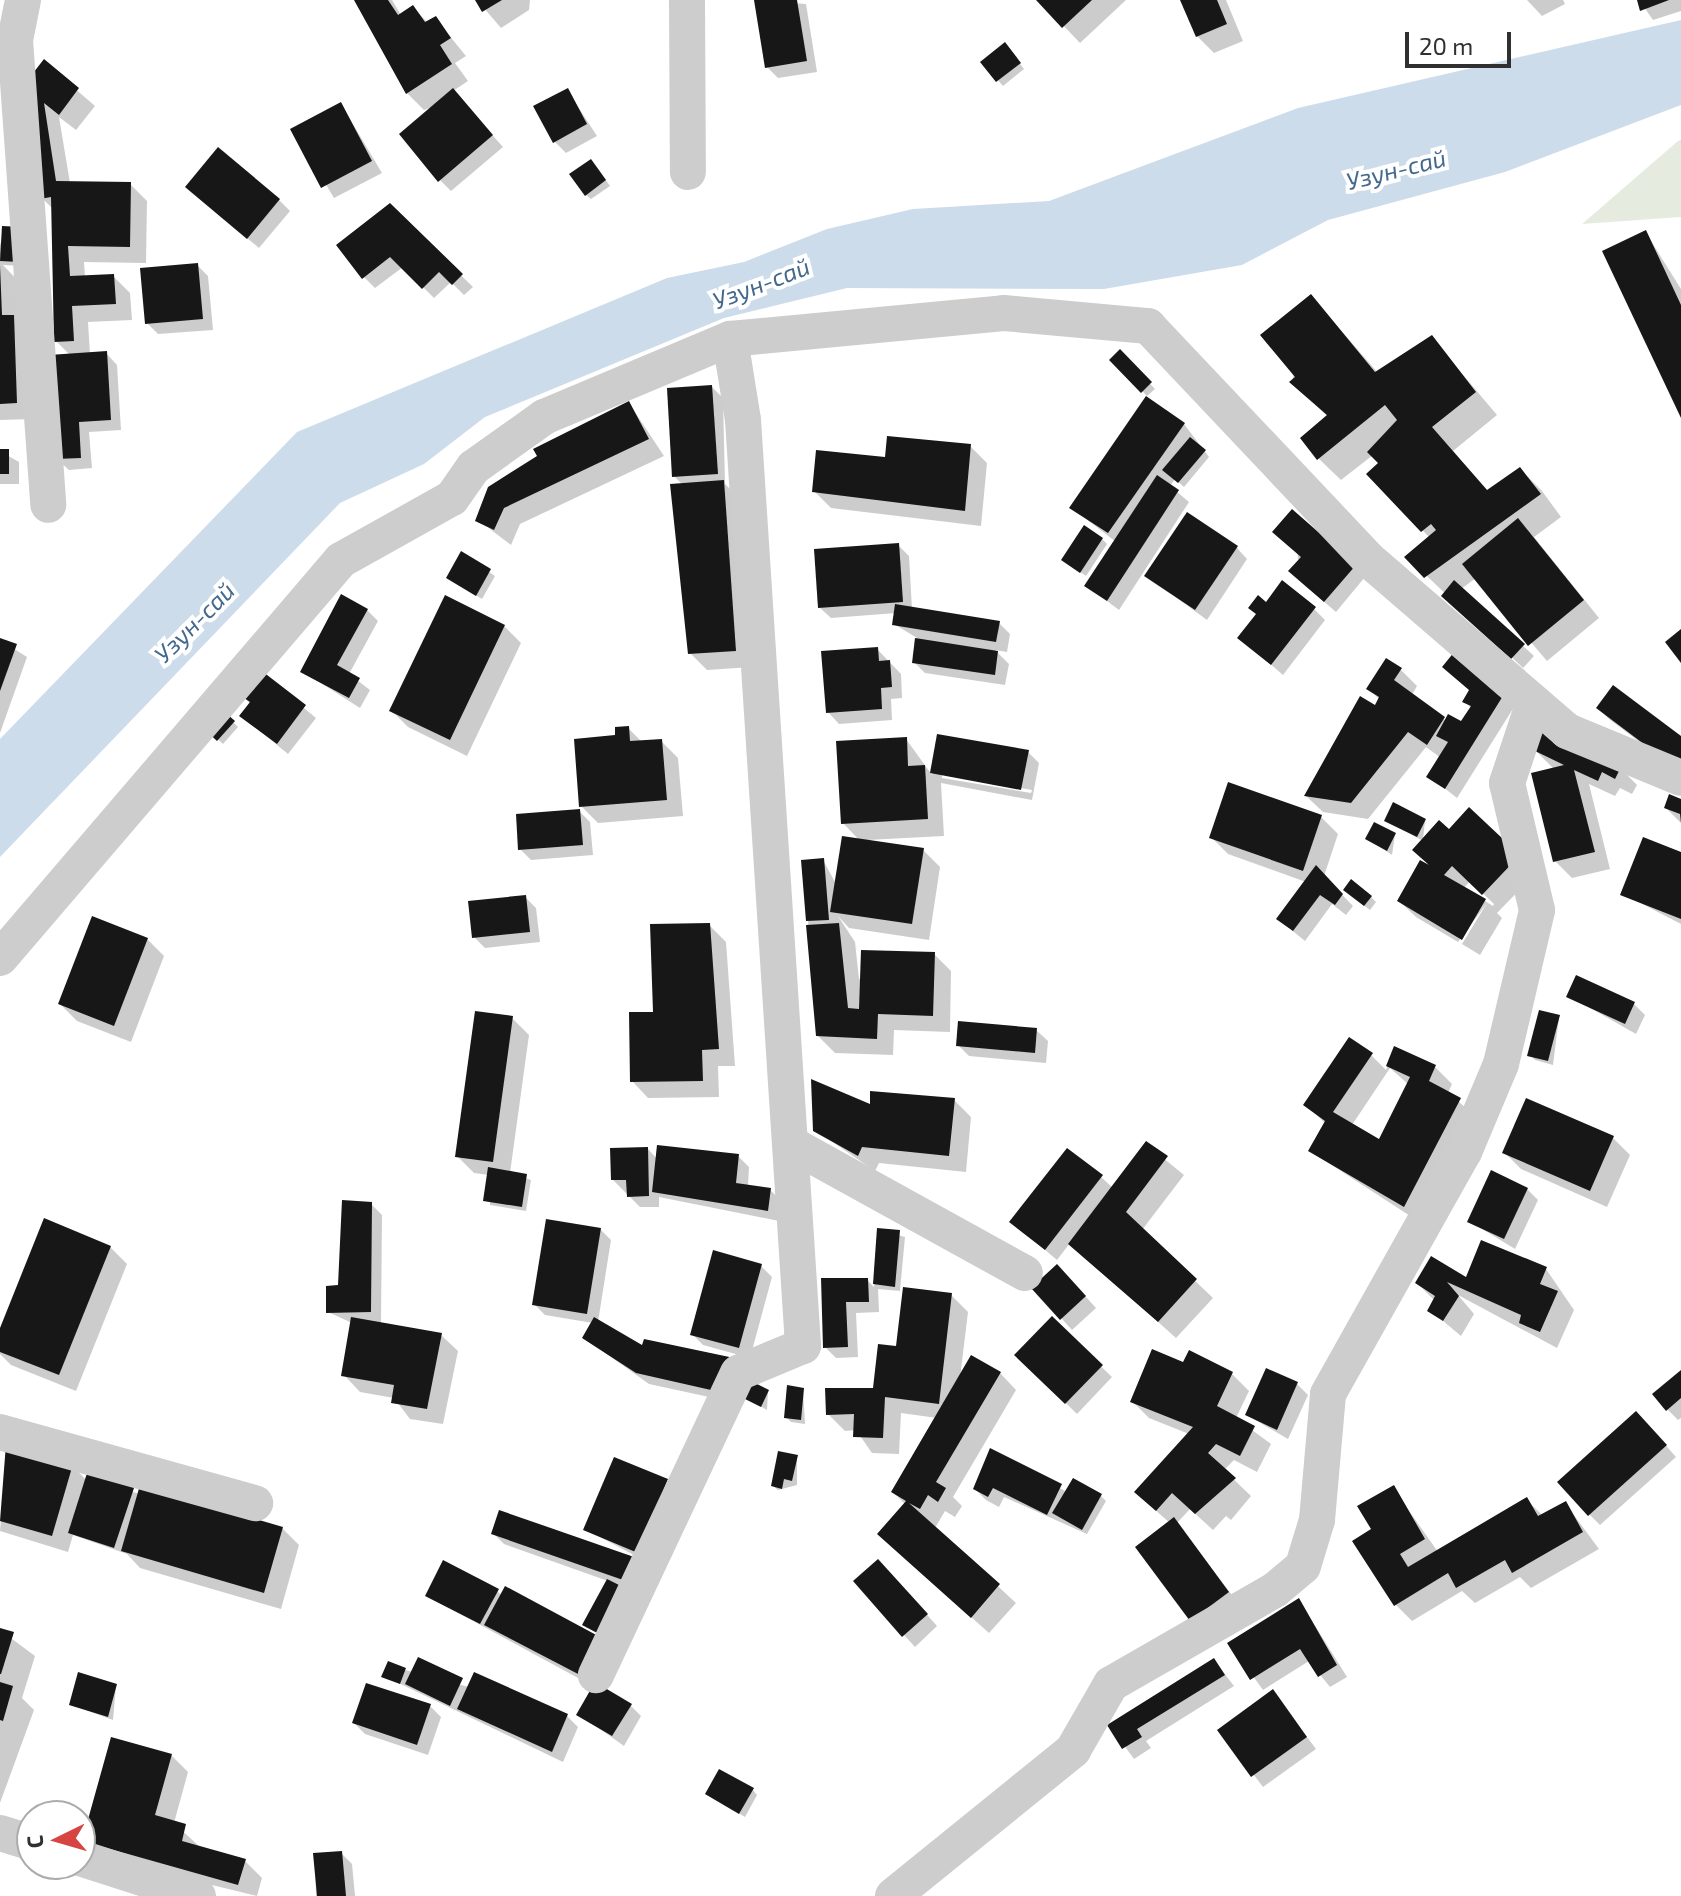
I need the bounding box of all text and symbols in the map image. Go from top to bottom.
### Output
scale bar [1409,16,1515,66]
text: 20 m [1419,31,1473,60]
water label: Узун-сай [1343,143,1449,195]
water label: Узун-сай [708,251,814,315]
water label: Узун-сай [148,576,240,668]
north arrow [16,1800,96,1880]
text: С [21,1834,48,1849]

